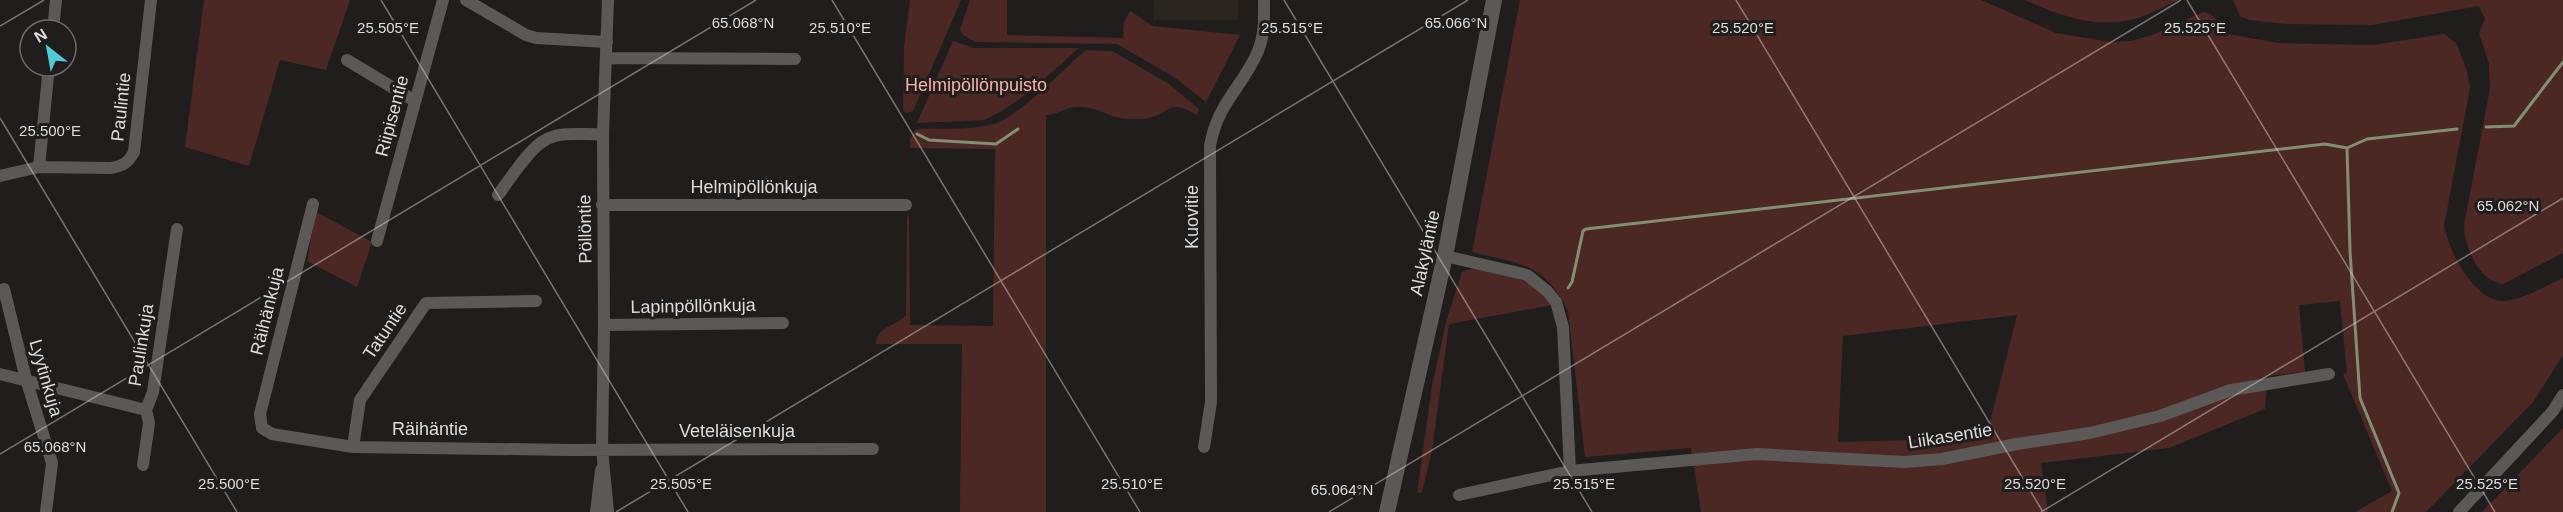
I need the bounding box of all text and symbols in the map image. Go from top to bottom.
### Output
text: 65.068°N [712,14,774,31]
text: 65.066°N [1425,14,1487,31]
north arrow [18,18,78,78]
text: 25.505°E [357,19,419,36]
text: 25.510°E [809,19,871,36]
text: 25.515°E [1261,19,1323,36]
text: 25.520°E [1712,19,1774,36]
text: 25.525°E [2164,19,2226,36]
text: N [31,25,50,46]
street label: Paulintie [107,72,135,142]
street label: Riipisentie [372,73,412,159]
park label: Helmipöllönpuisto [905,75,1047,95]
text: 25.500°E [19,122,81,139]
street label: Helmipöllönkuja [690,177,819,197]
street label: Kuovitie [1182,185,1202,249]
street label: Pöllöntie [574,194,596,264]
text: 65.062°N [2477,197,2539,214]
street label: Alakyläntie [1406,208,1444,298]
street label: Räihänkuja [246,264,288,357]
street label: Lapinpöllönkuja [630,295,757,317]
street label: Tatuntie [359,299,411,363]
street label: Paulinkuja [125,301,158,388]
street label: Lyytinkuja [25,337,67,420]
street label: Räihäntie [392,419,468,439]
street label: Liikasentie [1906,419,1994,453]
street label: Veteläisenkuja [679,421,796,441]
text: 65.068°N [24,438,86,455]
text: 25.500°E [198,475,260,492]
text: 25.505°E [650,475,712,492]
text: 25.510°E [1101,475,1163,492]
text: 25.515°E [1553,475,1615,492]
text: 25.520°E [2004,475,2066,492]
text: 25.525°E [2456,475,2518,492]
text: 65.064°N [1311,481,1373,498]

